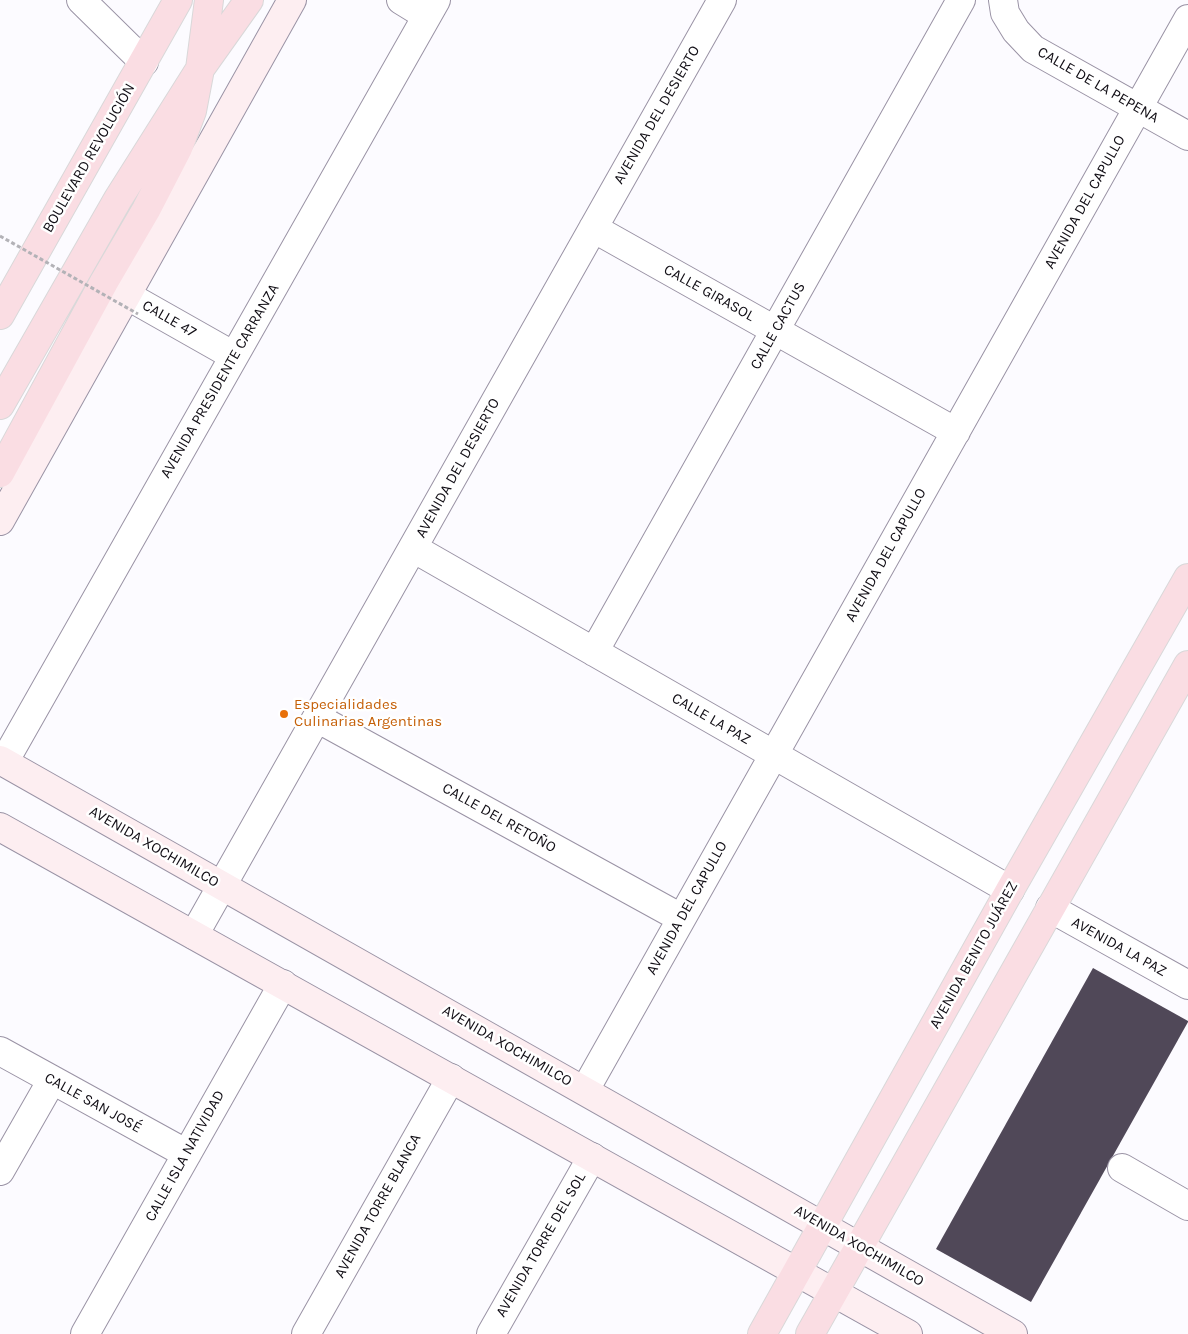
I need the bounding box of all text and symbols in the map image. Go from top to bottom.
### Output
street label: AVENIDA DEL DESIERTO [610,43,704,187]
street label: CALLE DE LA PEPENA [1034,43,1162,127]
street label: BOULEVARD REVOLUCIÓN [39,80,139,236]
street label: AVENIDA DEL CAPULLO [1041,132,1129,272]
street label: CALLE GIRASOL [660,261,758,325]
street label: CALLE CACTUS [747,279,809,373]
street label: AVENIDA PRESIDENTE CARRANZA [157,281,283,481]
street label: CALLE 47 [139,296,199,342]
street label: AVENIDA DEL DESIERTO [412,395,504,541]
street label: AVENIDA DEL CAPULLO [842,485,930,625]
street label: CALLE LA PAZ [668,689,754,749]
place label: Especialidades Culinarias Argentinas [294,696,442,731]
marker: Especialidades Culinarias Argentinas [278,708,290,720]
street label: CALLE DEL RETOÑO [439,779,559,857]
street label: AVENIDA XOCHIMILCO [86,802,222,892]
street label: AVENIDA DEL CAPULLO [643,838,731,978]
street label: AVENIDA BENITO JUÁREZ [926,878,1022,1032]
street label: AVENIDA LA PAZ [1068,913,1170,981]
street label: AVENIDA XOCHIMILCO [439,1001,575,1091]
street label: CALLE SAN JOSÉ [41,1069,145,1137]
street label: CALLE ISLA NATIVIDAD [141,1087,229,1225]
street label: AVENIDA TORRE BLANCA [331,1131,425,1281]
street label: AVENIDA TORRE DEL SOL [492,1170,590,1320]
street label: AVENIDA XOCHIMILCO [791,1201,927,1291]

